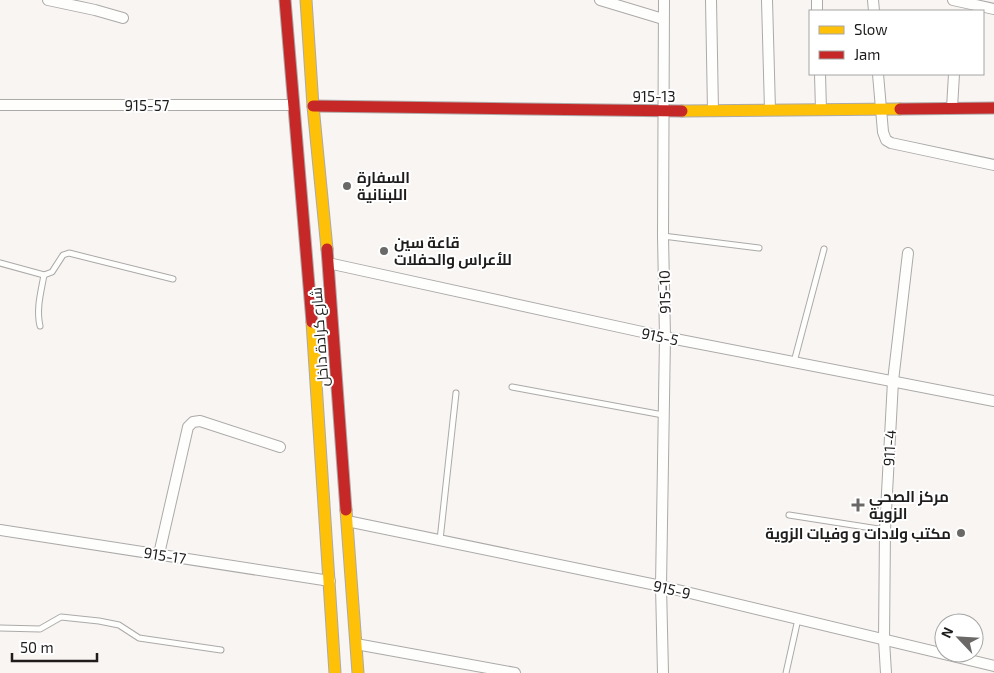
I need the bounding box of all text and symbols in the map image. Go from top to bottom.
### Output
legend [809,10,984,75]
text: Slow [854,20,888,38]
text: Jam [854,45,880,63]
street label: 915-13 [632,87,676,105]
street label: 915-57 [124,96,170,114]
place label: السفارة اللبنانية [357,168,410,203]
marker: السفارة اللبنانية [341,180,353,192]
place label: قاعة سين للأعراس والحفلات [394,233,512,269]
marker: قاعة سين للأعراس والحفلات [378,245,390,257]
street label: 915-10 [655,270,673,314]
street label: شارع كرادة داخل [307,286,334,387]
street label: 915-5 [640,323,680,349]
street label: 911-4 [879,429,899,467]
place label: مركز الصحي الزوية [869,487,949,523]
marker: مركز الصحي الزوية [851,498,865,512]
place label: مكتب ولادات و وفيات الزوية [765,524,951,543]
marker: مكتب ولادات و وفيات الزوية [955,527,967,539]
street label: 915-17 [143,543,188,567]
street label: 915-9 [652,576,692,602]
north arrow [934,613,984,663]
text: N [937,624,957,640]
scale bar [12,630,98,662]
text: 50 m [20,638,54,656]

